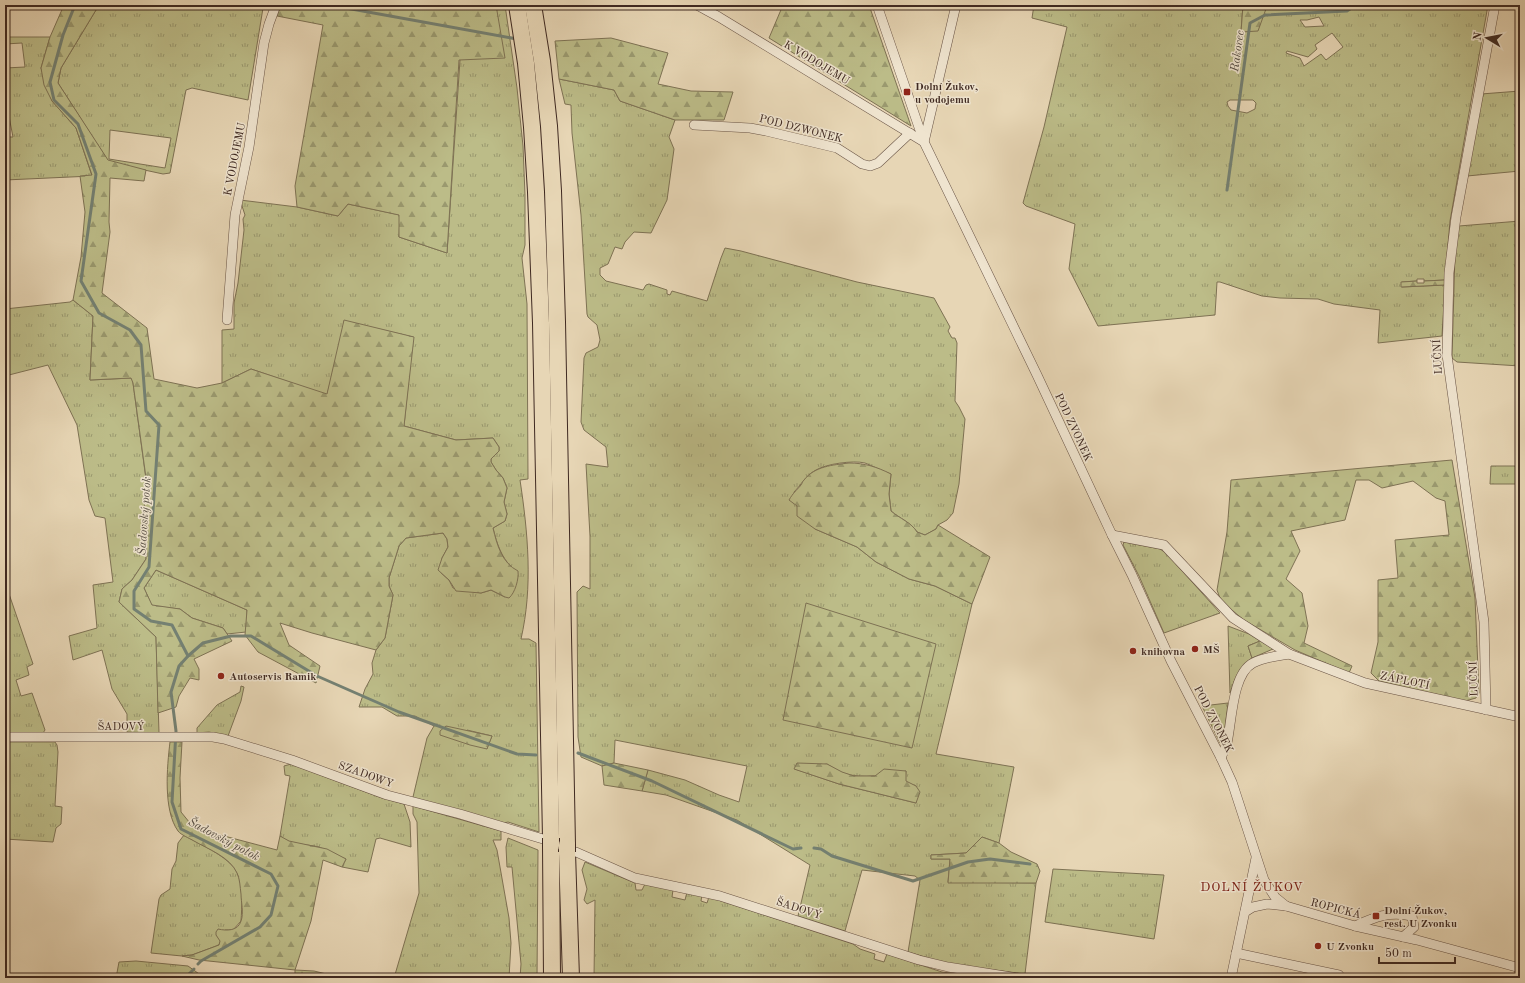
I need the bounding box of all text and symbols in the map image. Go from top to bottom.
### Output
north arrow [1467,18,1507,58]
water label: Rakovec [1229,30,1247,74]
text: N [1472,31,1485,42]
street label: K VODOJEMU [781,39,851,87]
place label: Dolní Žukov, u vodojemu [915,80,978,106]
marker: Dolní Žukov, u vodojemu [902,87,912,97]
street label: POD DZWONEK [758,114,844,145]
street label: K VODOJEMU [223,121,248,197]
street label: LUČNÍ [1429,339,1445,375]
street label: POD ZVONEK [1052,392,1093,463]
water label: Šadovský potok [132,476,154,556]
place label: MŠ [1203,643,1220,656]
marker: MŠ [1190,644,1200,654]
marker: knihovna [1128,646,1138,656]
place label: knihovna [1141,647,1185,658]
street label: LUČNÍ [1465,661,1481,697]
street label: ZÁPLOTÍ [1379,669,1431,692]
marker: Autoservis Ramik [216,671,226,681]
place label: Autoservis Ramik [229,672,316,683]
street label: POD ZVONEK [1191,684,1234,755]
street label: ŠADOVÝ [98,719,144,733]
street label: SZADOWY [337,760,394,790]
water label: Šadovský potok [186,813,263,864]
district label: DOLNÍ ŽUKOV [1200,878,1304,894]
street label: ŠADOVÝ [775,894,823,922]
street label: ROPICKÁ [1309,896,1363,922]
place label: Dolní Žukov, rest. U Zvonku [1384,904,1457,930]
marker: Dolní Žukov, rest. U Zvonku [1371,911,1381,921]
scale bar [1379,939,1455,965]
marker: U Zvonku [1313,941,1323,951]
place label: U Zvonku [1326,942,1374,953]
text: 50 m [1385,947,1412,960]

